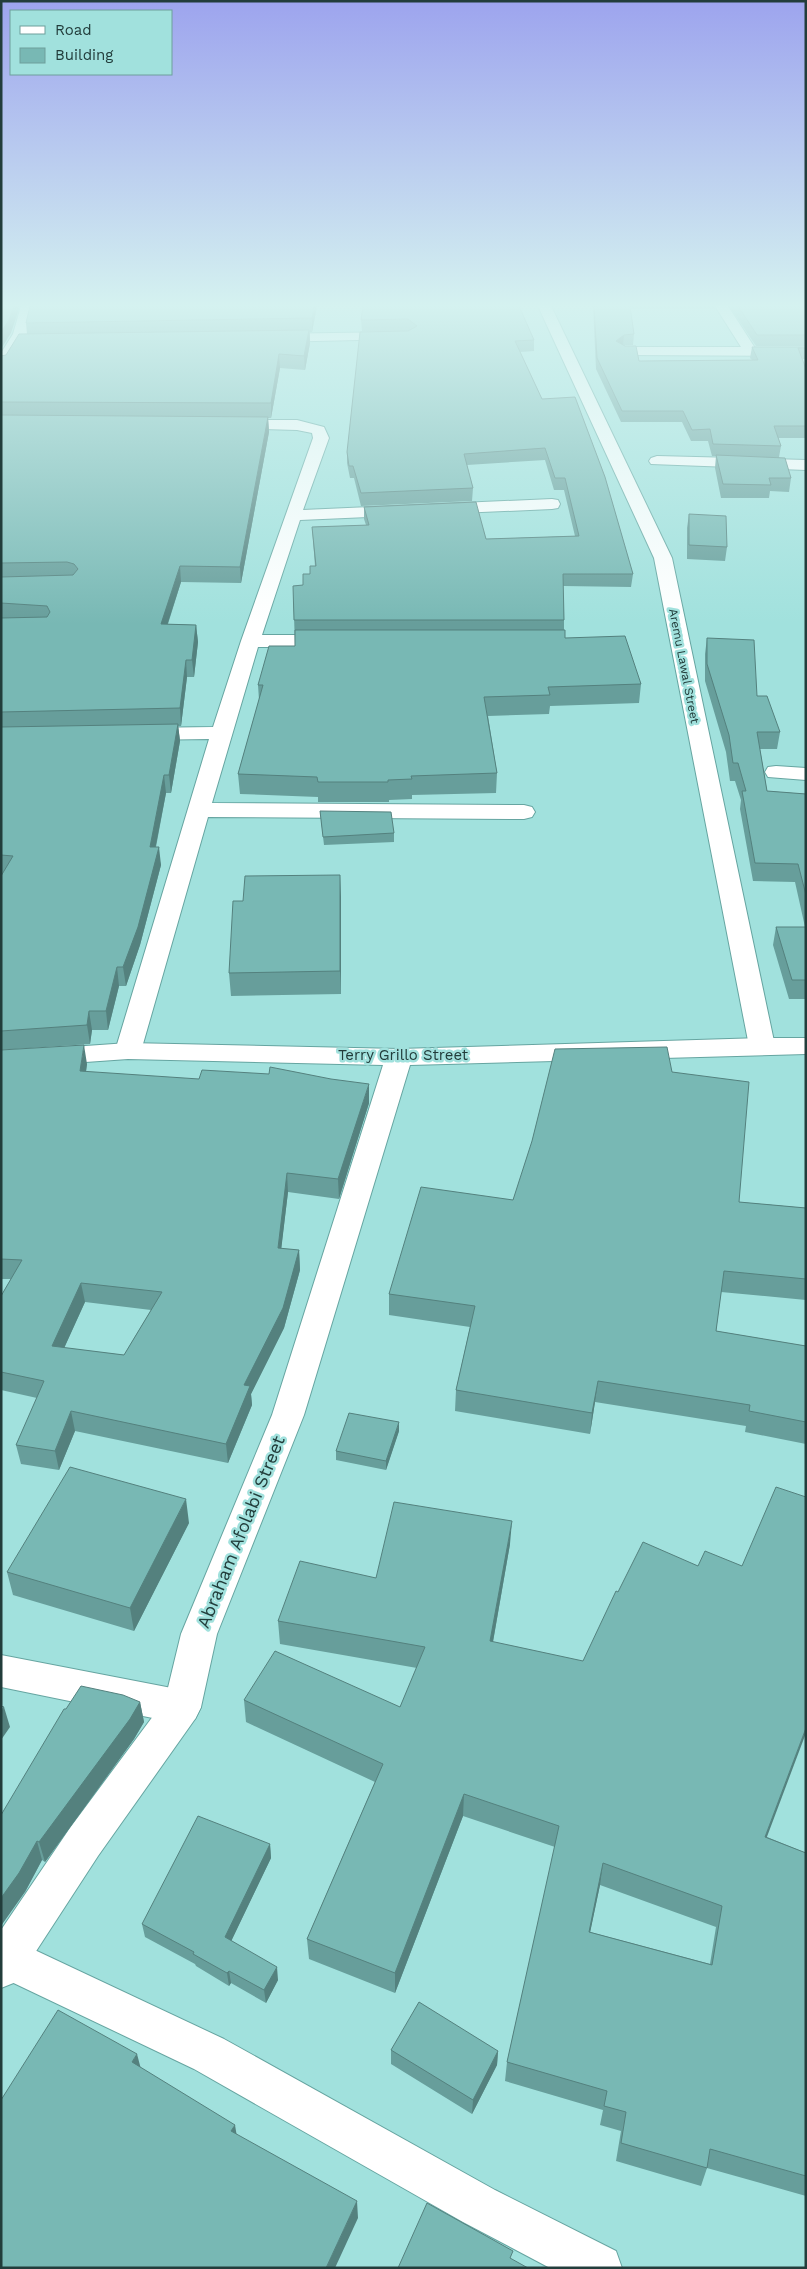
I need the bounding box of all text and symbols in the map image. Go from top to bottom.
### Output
legend [10,10,172,75]
text: Road [55,21,92,39]
text: Building [55,46,113,64]
street label: Aremu Lawal Street [666,607,702,725]
street label: Terry Grillo Street [338,1046,469,1064]
street label: Abraham Afolabi Street [192,1432,289,1631]

